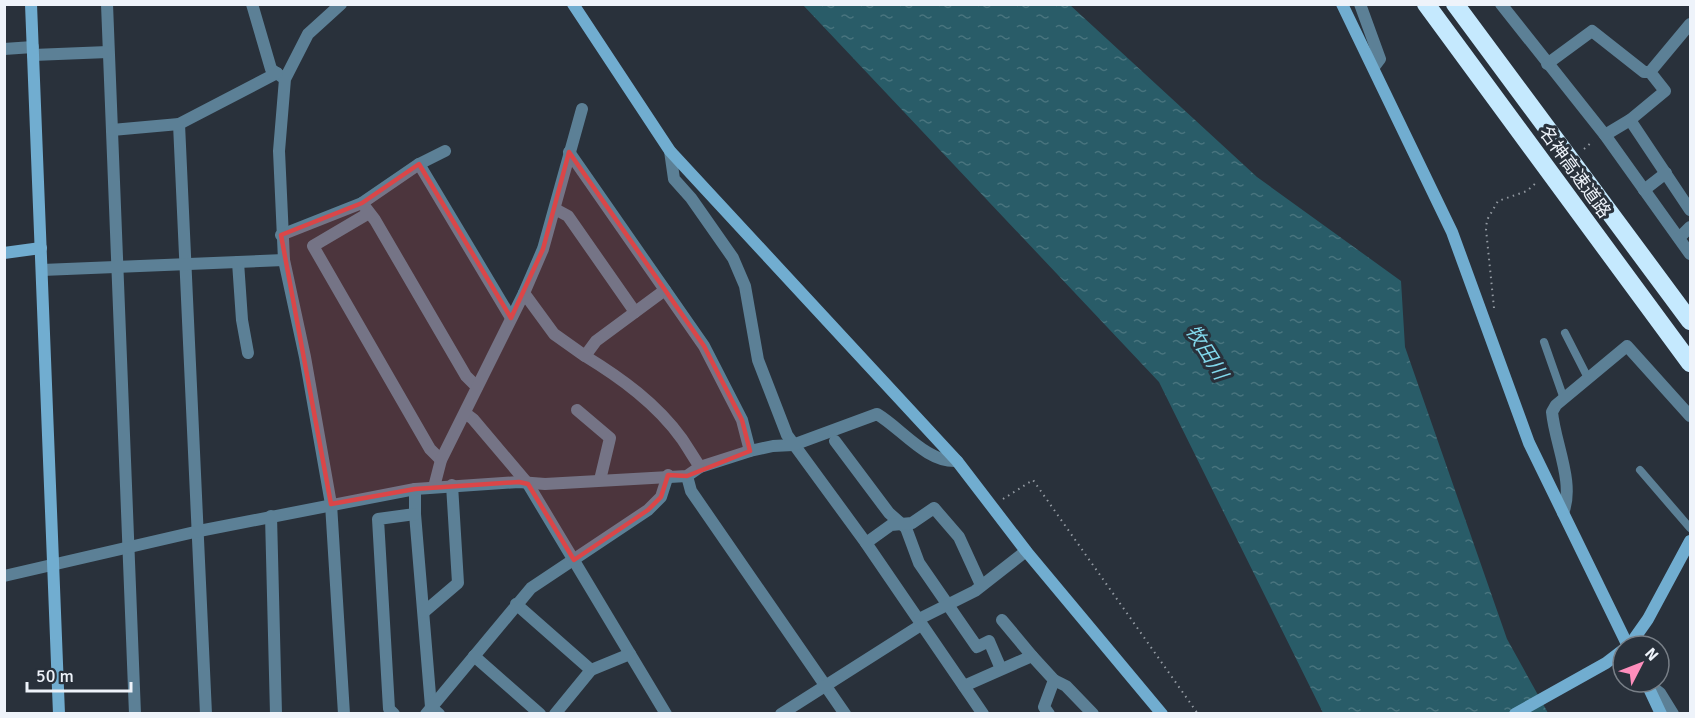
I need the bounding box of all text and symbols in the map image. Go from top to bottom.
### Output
street label: 名神高速道路 [1534,122,1616,222]
water label: 牧田川 [1180,320,1234,386]
north arrow [1611,634,1671,694]
text: N [1640,644,1663,665]
scale bar [27,655,130,693]
text: 50 m [36,665,74,687]

